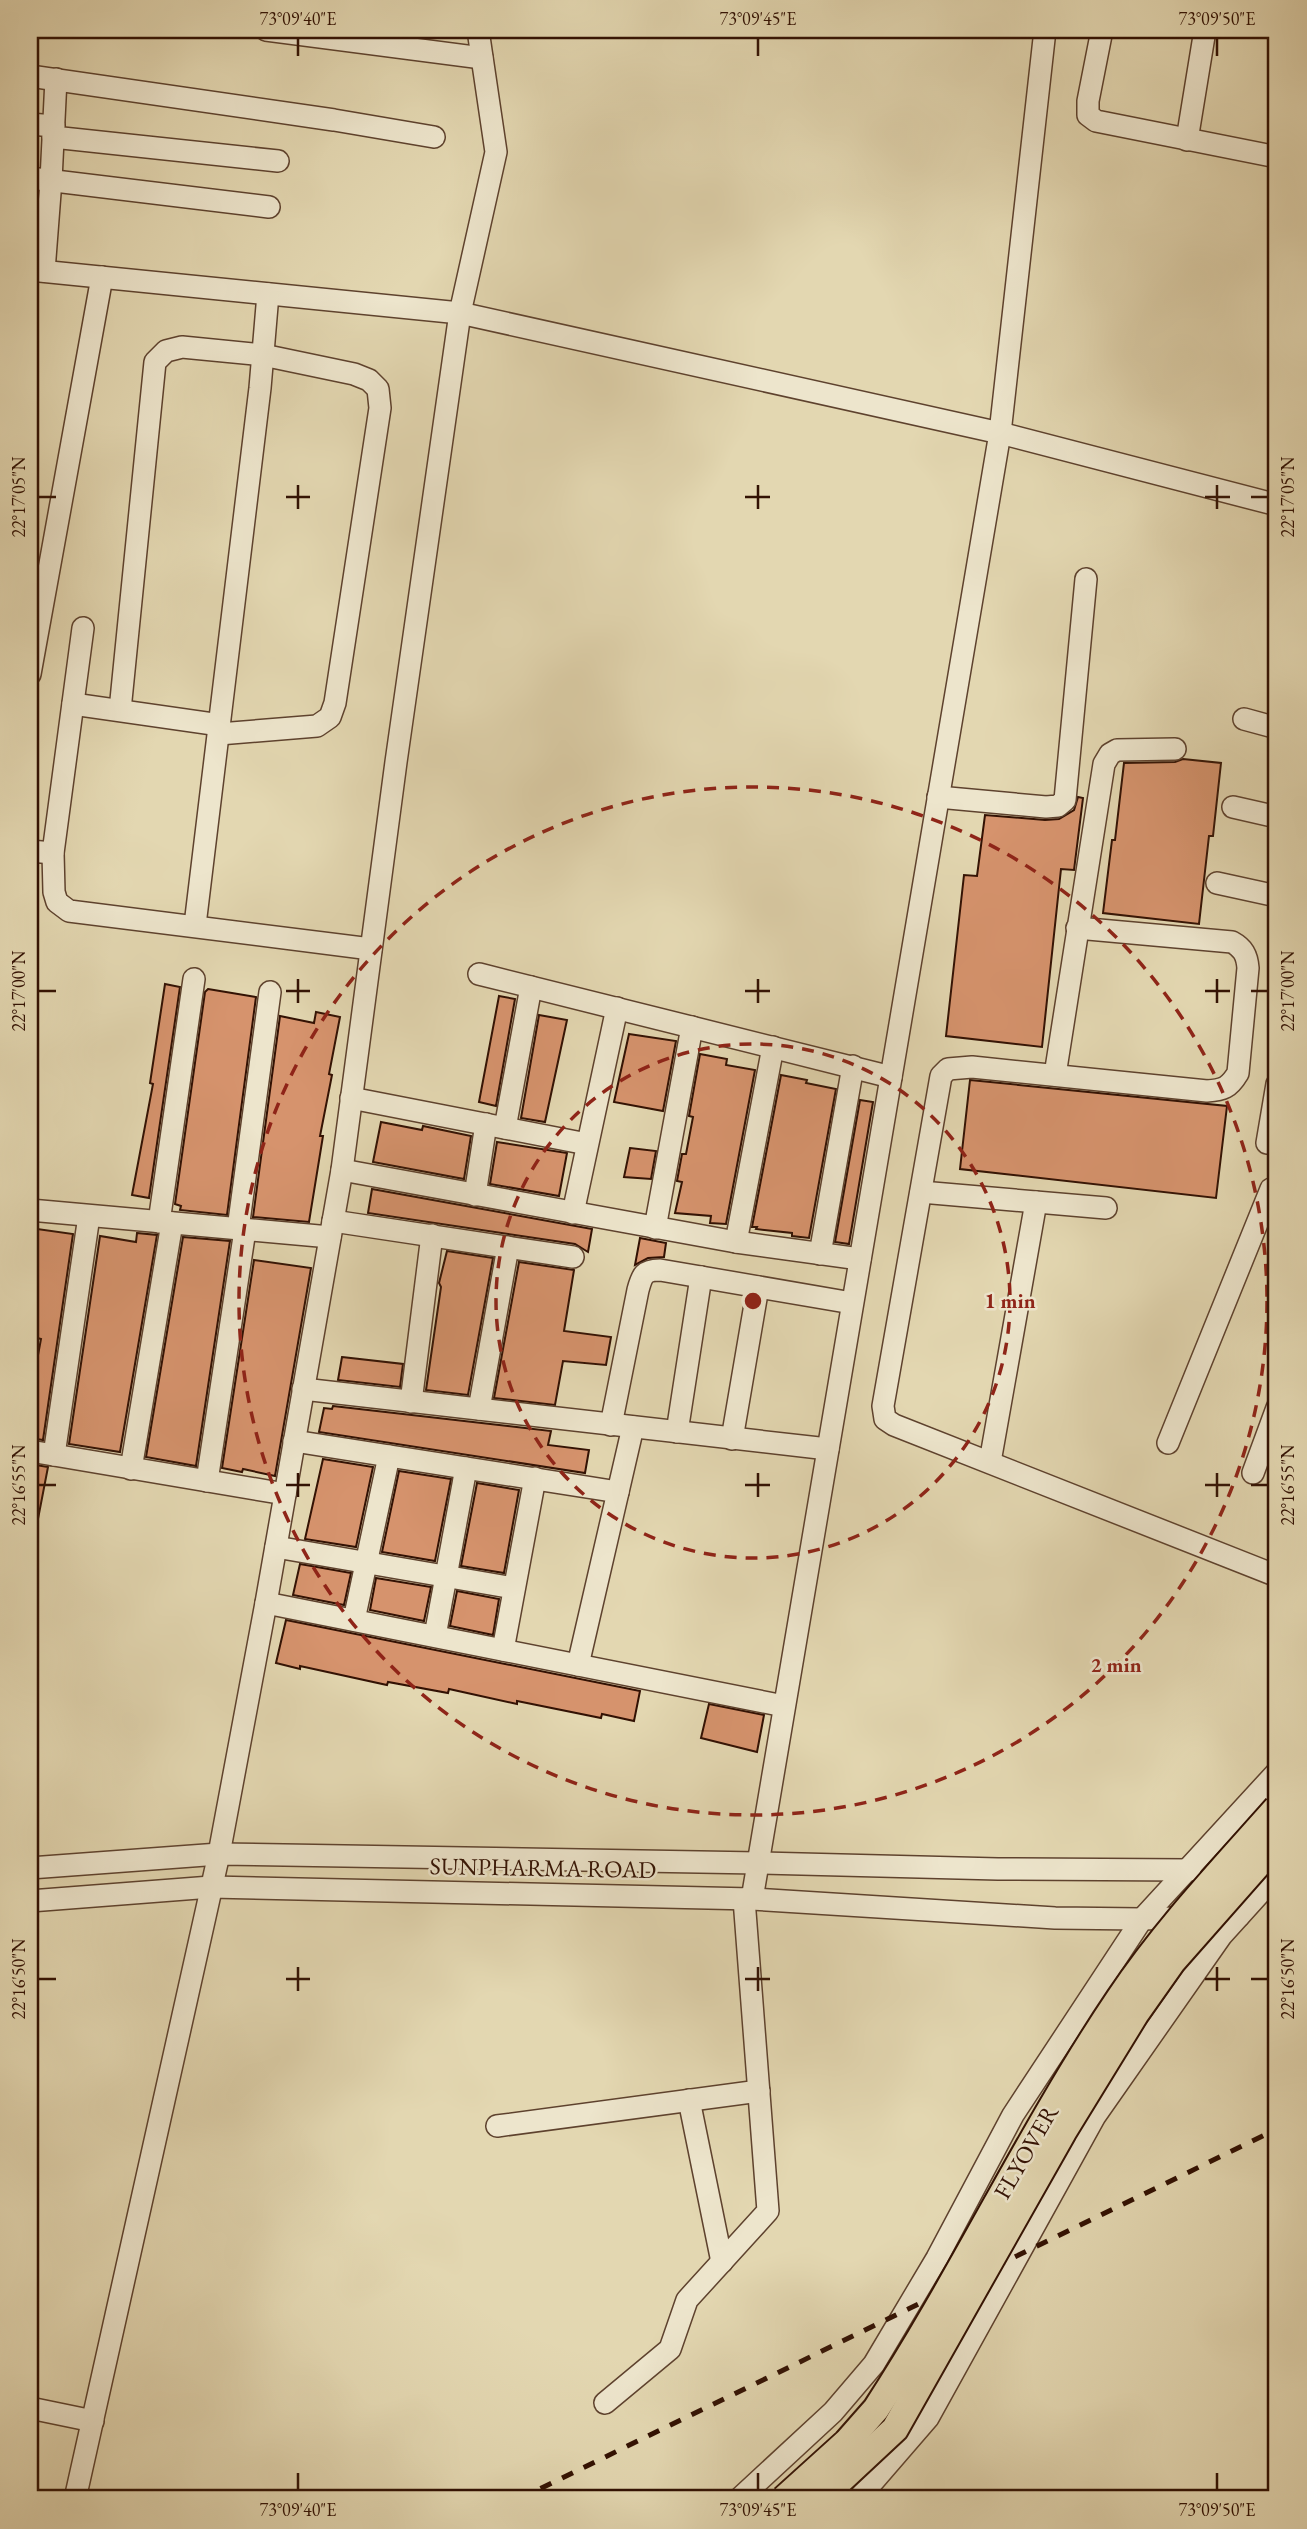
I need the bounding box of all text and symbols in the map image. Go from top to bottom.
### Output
text: 73°09'40"E [260,7,336,30]
text: 73°09'45"E [720,7,796,30]
text: 73°09'50"E [1179,7,1255,30]
text: 22°17'05"N [7,456,30,537]
text: 22°17'05"N [1276,456,1299,537]
text: 22°17'00"N [7,950,30,1031]
text: 22°17'00"N [1276,950,1299,1031]
text: 1 min [984,1287,1036,1314]
centre of rings [741,1289,765,1313]
text: 22°16'55"N [7,1444,30,1525]
text: 22°16'55"N [1276,1444,1299,1525]
text: 2 min [1090,1651,1142,1678]
street label: SUNPHARMA ROAD [429,1850,657,1885]
text: 22°16'50"N [7,1938,30,2019]
text: 22°16'50"N [1276,1938,1299,2019]
street label: FLYOVER [986,2098,1065,2205]
text: 73°09'40"E [260,2498,336,2521]
text: 73°09'45"E [720,2498,796,2521]
text: 73°09'50"E [1179,2498,1255,2521]

